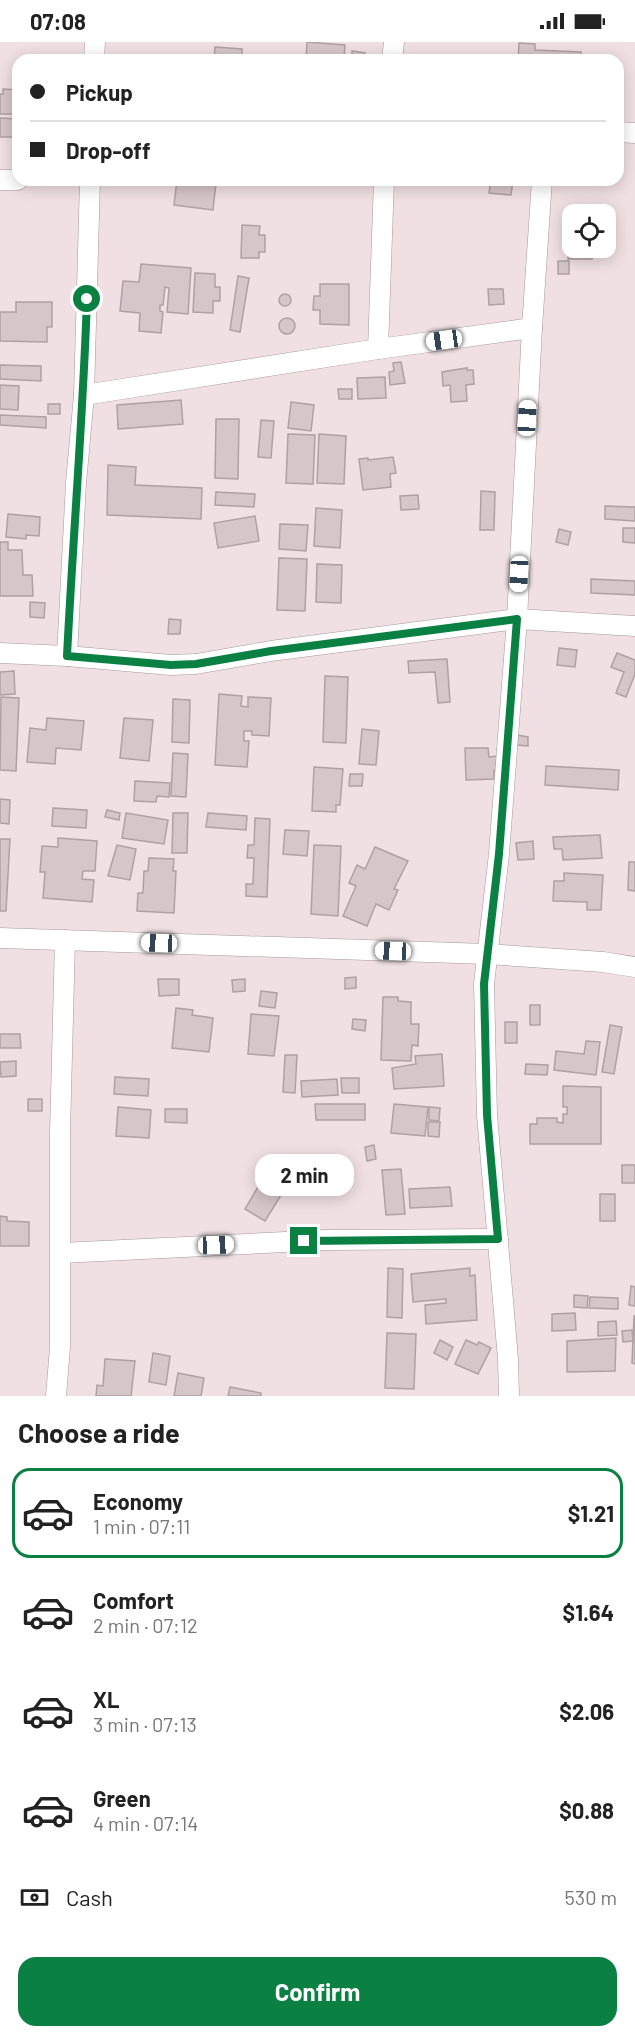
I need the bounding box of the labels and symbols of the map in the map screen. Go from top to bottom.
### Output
route start [73,285,100,312]
car [425,329,463,351]
car [517,400,537,436]
car [509,556,529,592]
car [141,933,177,953]
car [375,941,411,961]
callout: 2 min [254,1154,354,1196]
route end [290,1227,317,1254]
car [198,1235,234,1255]

